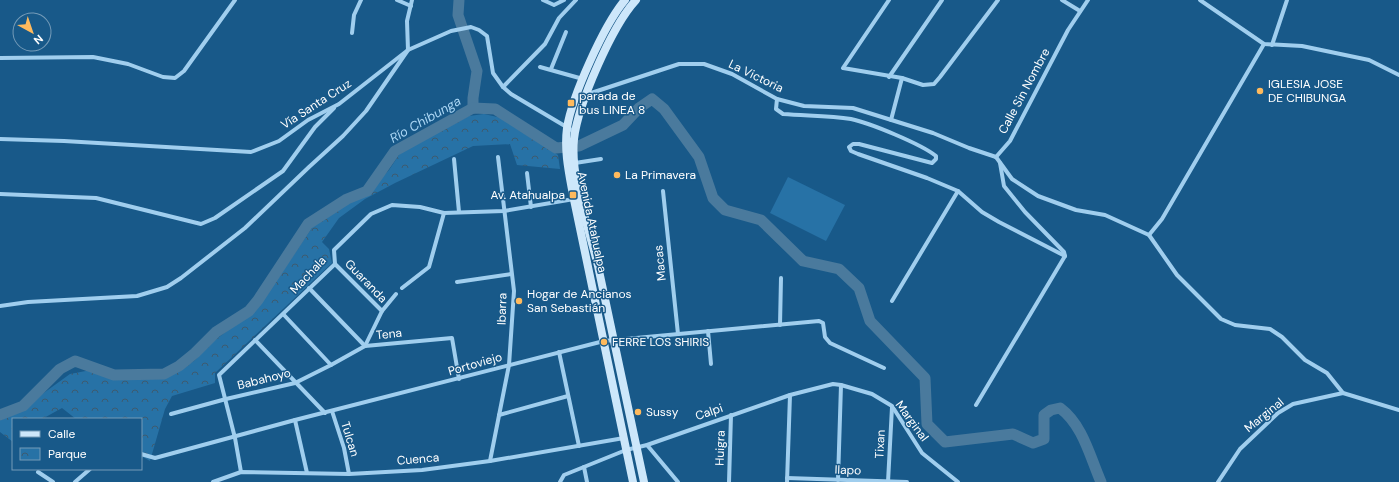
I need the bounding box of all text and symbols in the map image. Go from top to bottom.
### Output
north arrow [12,12,52,52]
text: N [31,32,46,48]
street label: Calle Sin Nombre [995,45,1053,137]
street label: La Victoria [726,56,786,96]
street label: Vía Santa Cruz [278,75,354,133]
place label: IGLESIA JOSE DE CHIBUNGA [1268,76,1346,106]
marker: IGLESIA JOSE DE CHIBUNGA [1255,86,1265,96]
place label: parada de bus LINEA 8 [579,88,645,118]
water label: Río Chibunga [387,92,464,147]
marker: parada de bus LINEA 8 [566,98,576,108]
place label: La Primavera [625,167,696,183]
street label: Avenida Atahualpa [573,170,611,274]
marker: La Primavera [612,170,622,180]
place label: Av. Atahualpa [491,187,565,203]
marker: Av. Atahualpa [568,190,578,200]
street label: Macas [650,244,670,282]
street label: Machala [286,253,330,297]
street label: Guaranda [341,256,391,306]
place label: Hogar de Ancianos San Sebastián [527,286,632,316]
street label: Ibarra [493,293,511,325]
marker: Hogar de Ancianos San Sebastián [514,296,524,306]
street label: Tena [375,325,403,343]
place label: FERRE LOS SHIRIS [612,334,709,350]
marker: FERRE LOS SHIRIS [599,337,609,347]
street label: Portoviejo [446,349,504,379]
street label: Babahoyo [236,365,292,393]
street label: Marginal [1241,394,1287,436]
street label: Marginal [892,397,932,445]
street label: Calpi [693,400,725,424]
place label: Sussy [646,404,679,420]
marker: Sussy [633,407,643,417]
legend [12,418,142,470]
street label: Tulcan [337,419,363,459]
text: Calle [48,426,75,442]
street label: Tixan [871,429,889,459]
street label: Huigra [711,430,729,466]
text: Parque [48,446,87,462]
street label: Cuenca [396,449,440,469]
street label: Ilapo [834,462,862,478]

